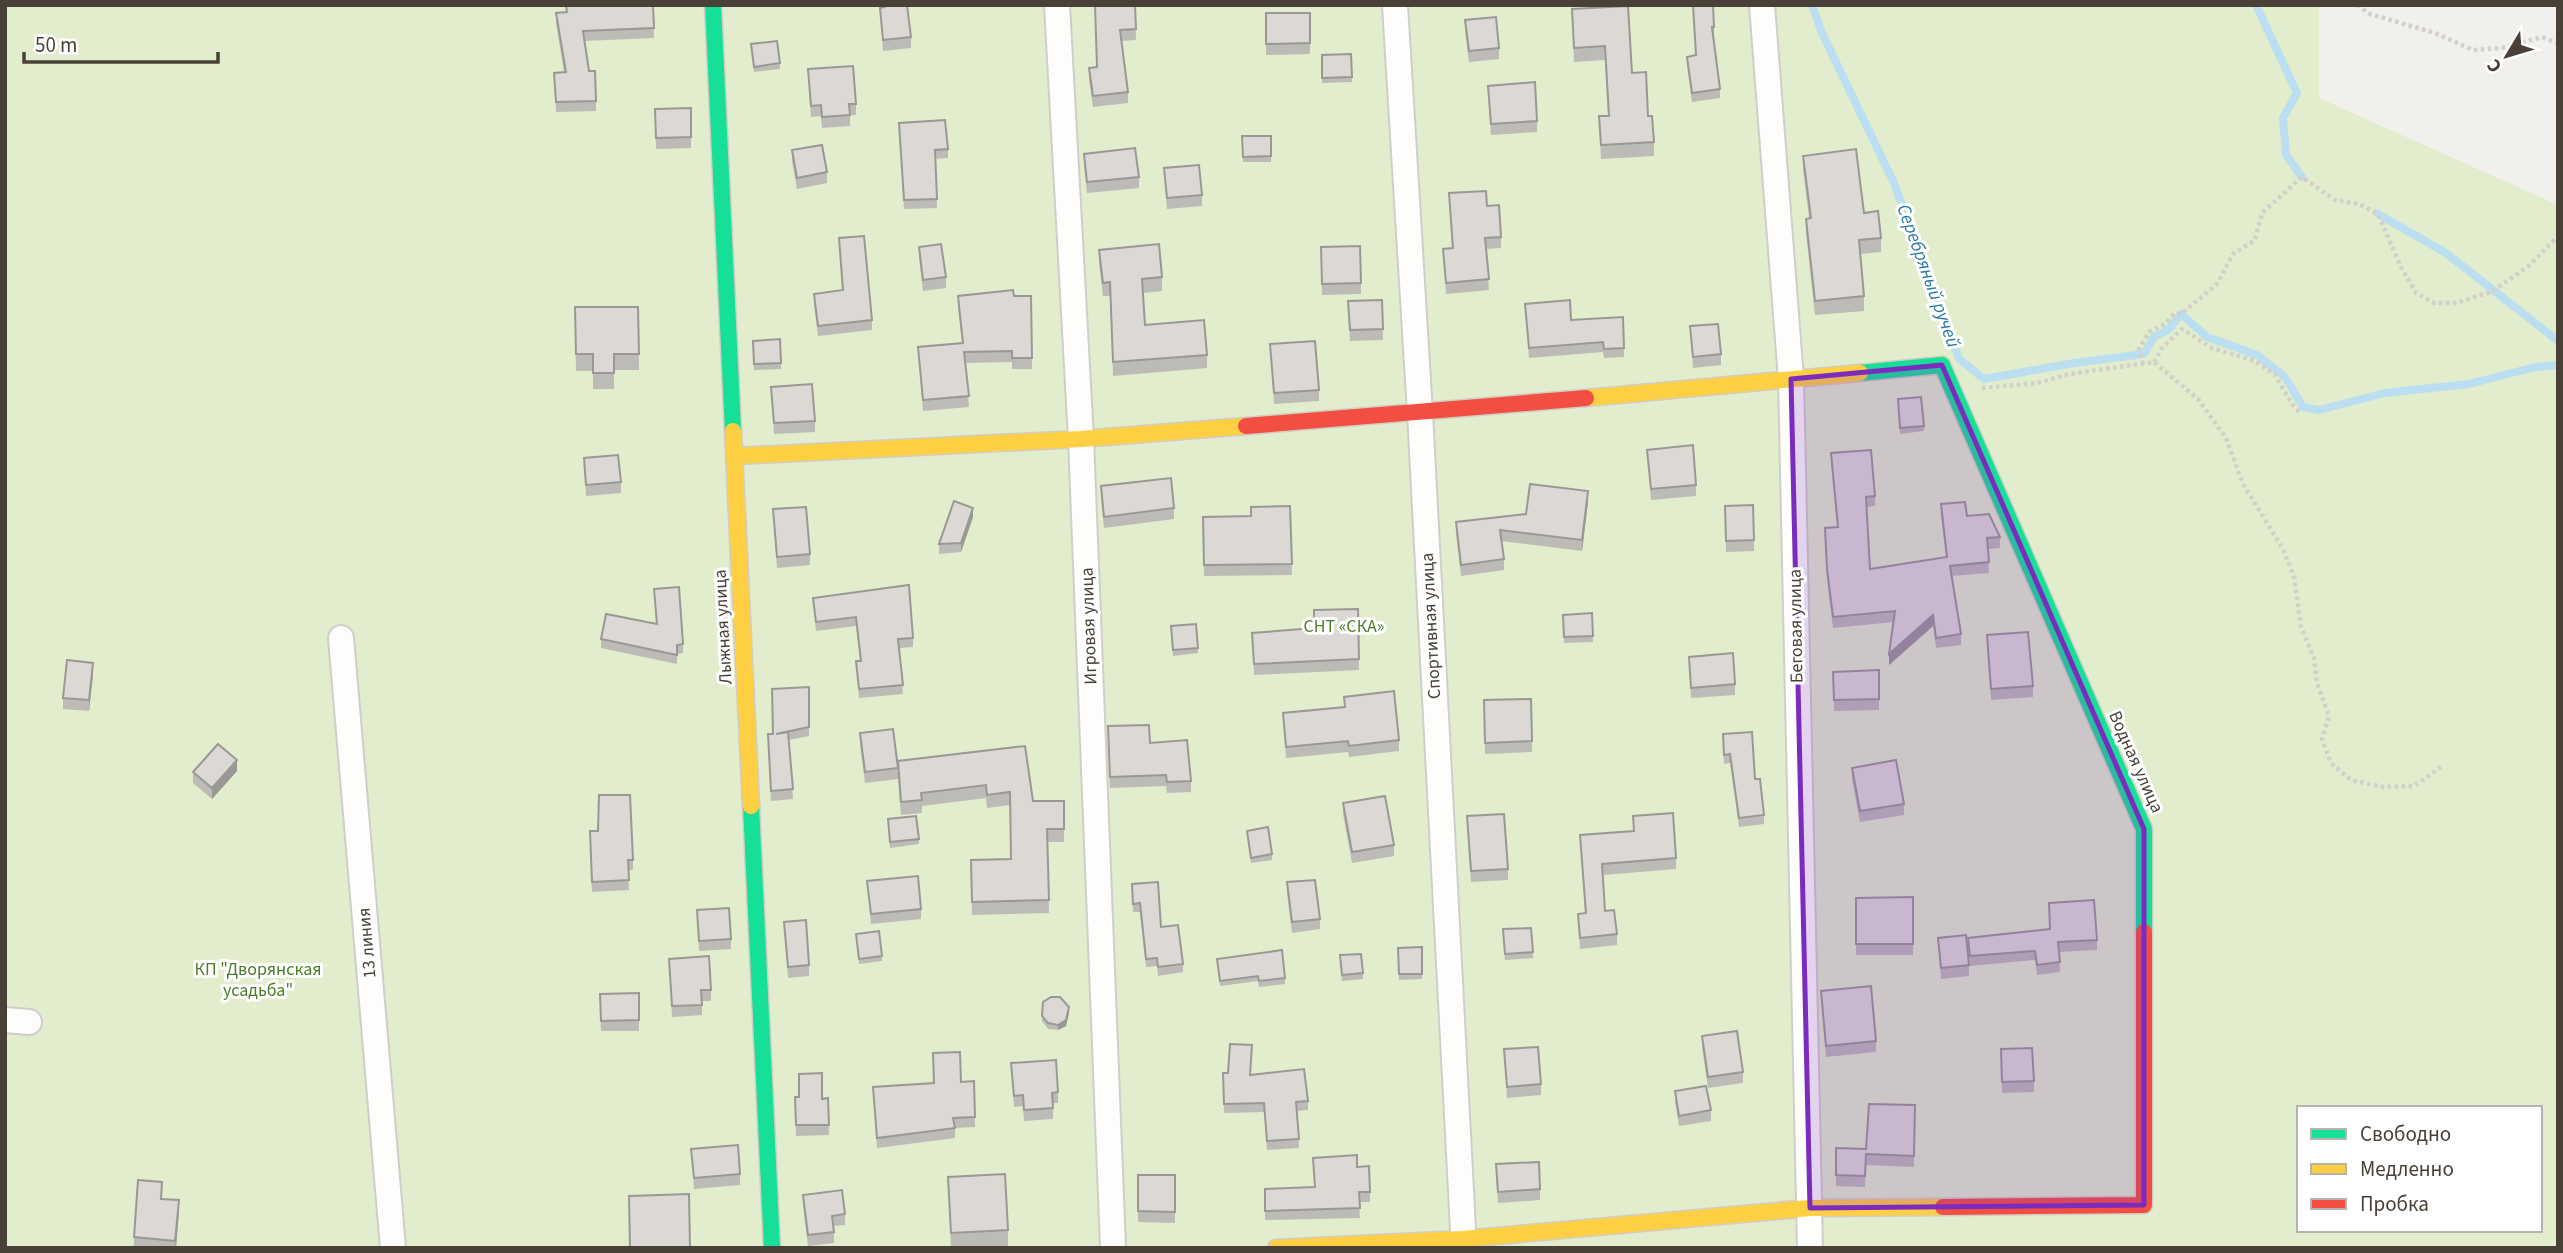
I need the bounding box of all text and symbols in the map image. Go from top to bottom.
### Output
scale bar [24,21,219,65]
north arrow [2472,21,2542,91]
text: 50 m [35,30,77,60]
text: С [2481,53,2509,78]
water label: Серебряный ручей [1890,201,1967,352]
street label: Спортивная улица [1415,552,1447,700]
street label: Игровая улица [1074,567,1104,685]
street label: Лыжная улица [708,569,738,685]
street label: Беговая улица [1783,569,1809,683]
park label: СНТ «СКА» [1303,614,1385,639]
street label: Водная улица [2102,707,2170,817]
street label: 13 линия [351,907,383,979]
park label: КП "Дворянская усадьба" [195,957,321,1003]
legend [2297,1106,2542,1232]
text: Свободно [2360,1119,2451,1149]
text: Медленно [2360,1154,2454,1184]
text: Пробка [2360,1189,2429,1219]

